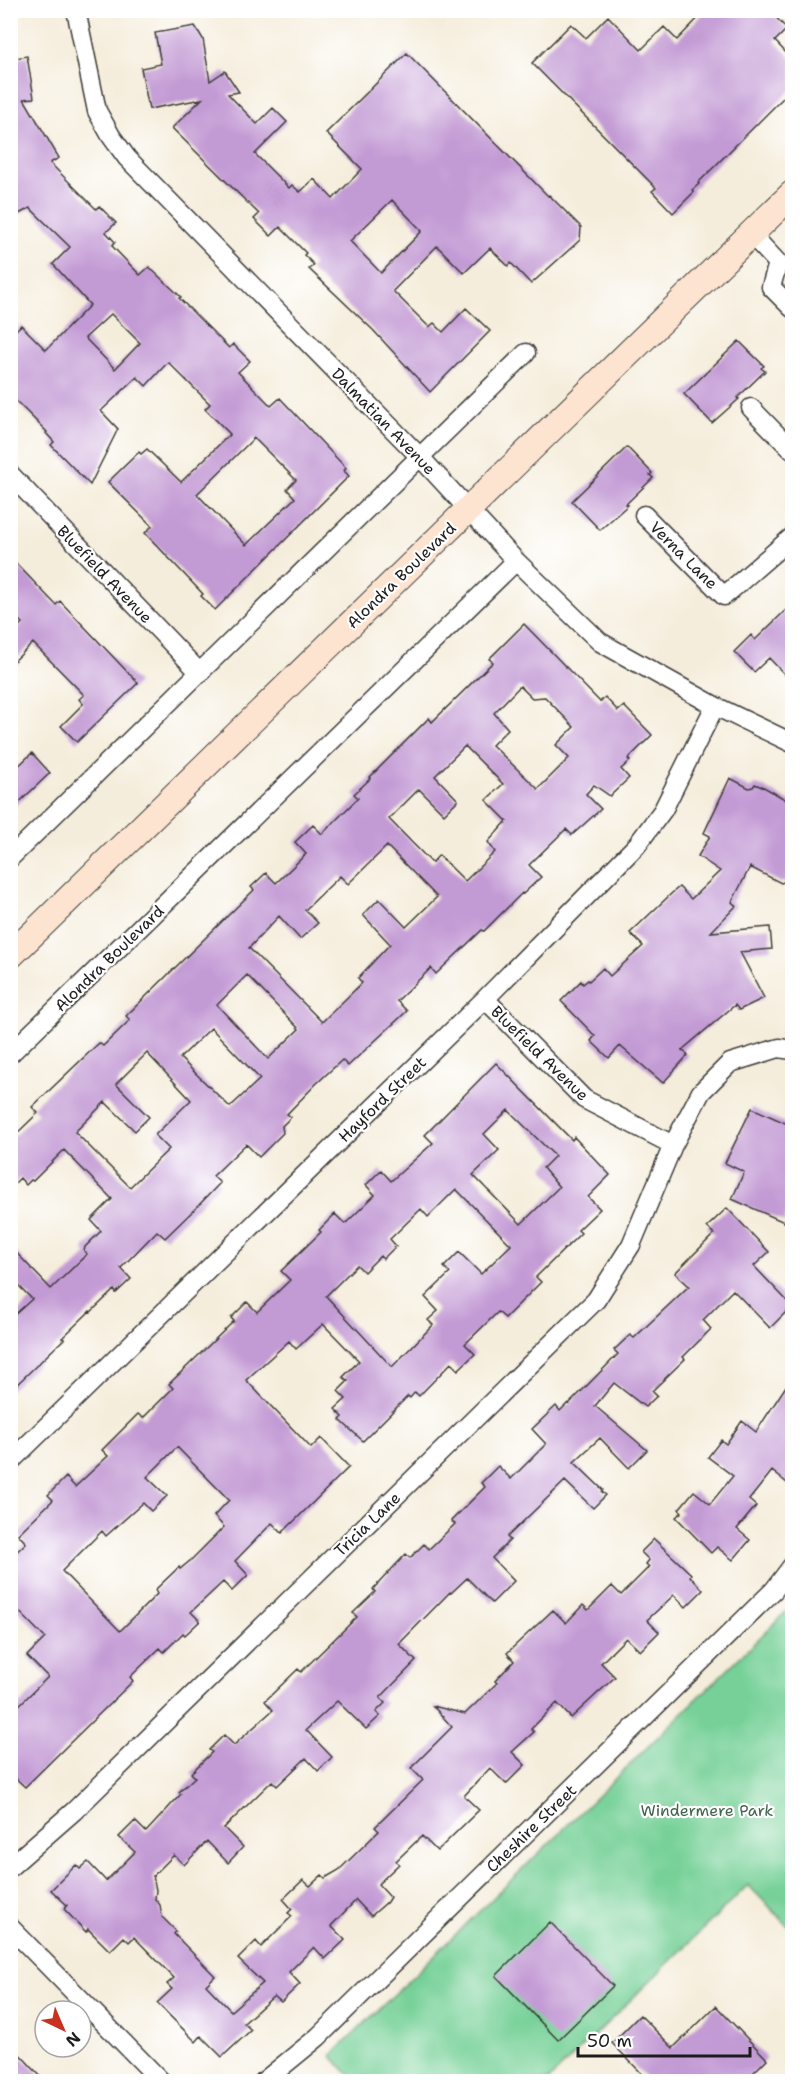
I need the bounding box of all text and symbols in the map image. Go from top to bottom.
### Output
street label: Dalmatian Avenue [327,363,440,479]
street label: Verna Lane [645,517,722,594]
street label: Alondra Boulevard [342,518,461,633]
street label: Bluefield Avenue [53,521,157,628]
street label: Alondra Boulevard [50,901,169,1016]
street label: Bluefield Avenue [486,1001,593,1105]
street label: Hayford Street [334,1052,431,1147]
street label: Tricia Lane [330,1488,405,1561]
street label: Cheshire Street [482,1780,581,1877]
park label: Windermere Park [640,1800,774,1821]
north arrow [33,1999,93,2059]
scale bar [578,2020,750,2058]
text: N [61,2027,85,2051]
text: 50 m [587,2029,632,2053]

